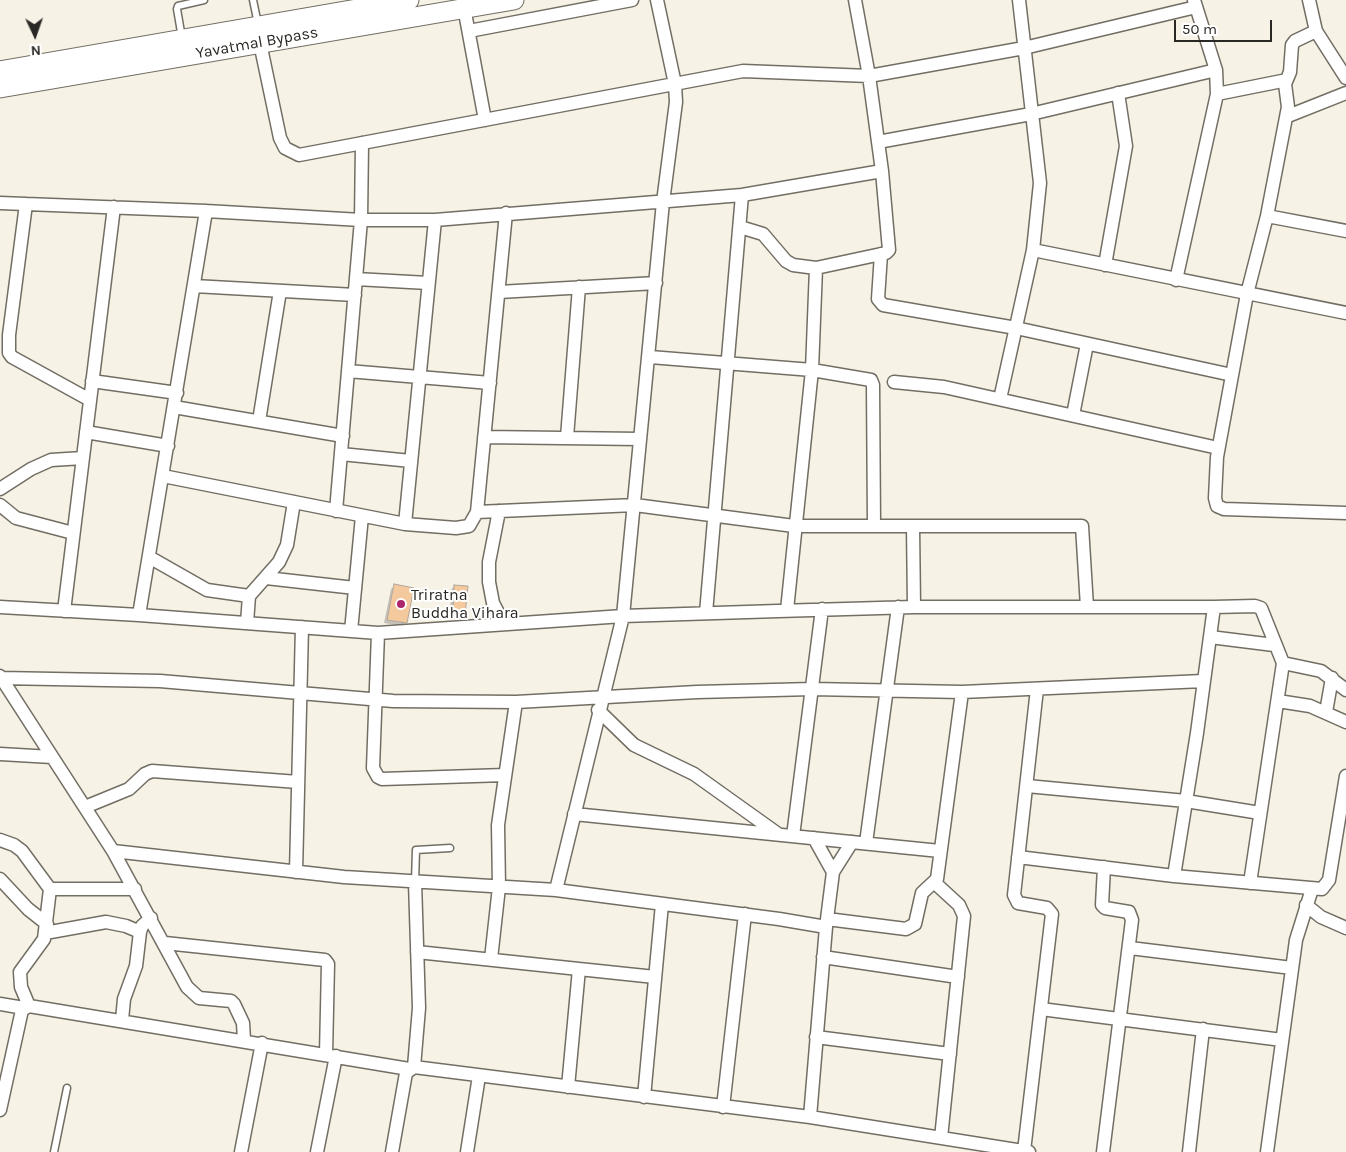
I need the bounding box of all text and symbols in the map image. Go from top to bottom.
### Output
north arrow [10,10,60,60]
scale bar [1176,10,1274,42]
text: 50 m [1182,20,1217,38]
street label: Yavatmal Bypass [194,23,320,63]
text: N [30,42,41,59]
place label: Triratna Buddha Vihara [411,585,519,623]
marker: Triratna Buddha Vihara [395,598,407,610]

